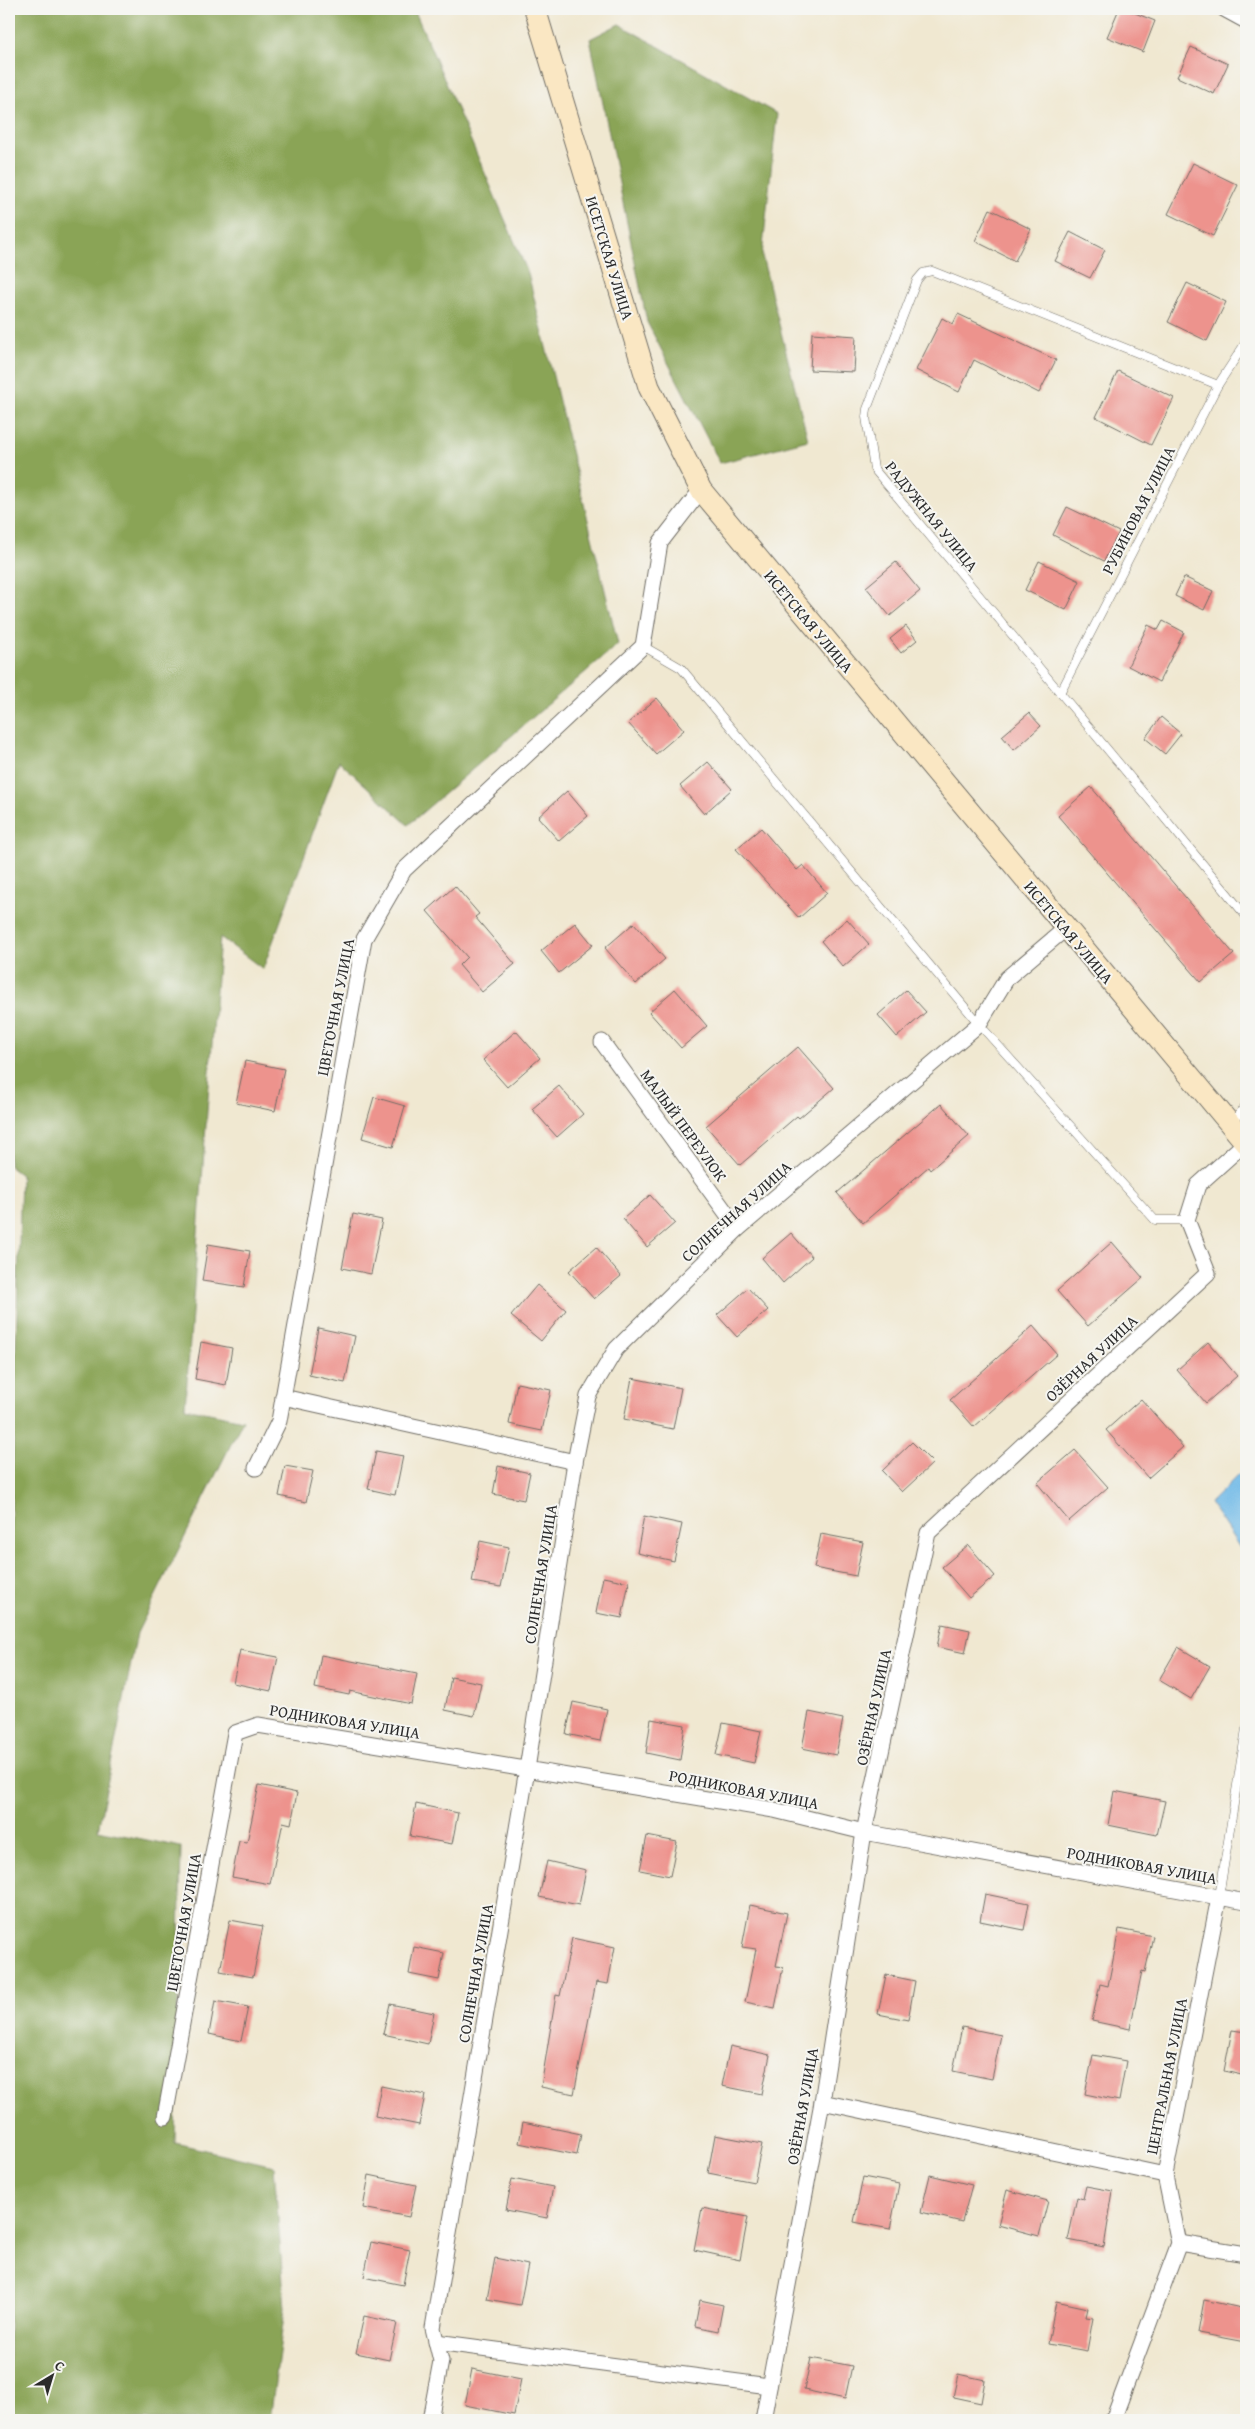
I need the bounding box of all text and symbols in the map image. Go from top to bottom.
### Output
street label: ИСЕТСКАЯ УЛИЦА [580,193,640,323]
street label: РУБИНОВАЯ УЛИЦА [1095,441,1181,578]
street label: РАДУЖНАЯ УЛИЦА [880,455,984,577]
street label: ИСЕТСКАЯ УЛИЦА [759,564,860,678]
street label: ИСЕТСКАЯ УЛИЦА [1019,875,1120,989]
street label: ЦВЕТОЧНАЯ УЛИЦА [310,936,360,1078]
street label: МАЛЫЙ ПЕРЕУЛОК [635,1064,733,1186]
street label: СОЛНЕЧНАЯ УЛИЦА [676,1155,797,1267]
street label: ОЗЁРНАЯ УЛИЦА [1039,1309,1143,1407]
street label: СОЛНЕЧНАЯ УЛИЦА [517,1502,563,1646]
street label: ОЗЁРНАЯ УЛИЦА [849,1646,897,1768]
street label: РОДНИКОВАЯ УЛИЦА [268,1697,422,1745]
street label: РОДНИКОВАЯ УЛИЦА [667,1763,821,1815]
street label: РОДНИКОВАЯ УЛИЦА [1065,1840,1219,1890]
street label: ЦВЕТОЧНАЯ УЛИЦА [159,1851,207,1993]
street label: СОЛНЕЧНАЯ УЛИЦА [451,1901,499,2045]
street label: ЦЕНТРАЛЬНАЯ УЛИЦА [1139,1995,1193,2156]
street label: ОЗЁРНАЯ УЛИЦА [780,2045,824,2167]
north arrow [28,2352,78,2402]
text: С [51,2355,69,2376]

